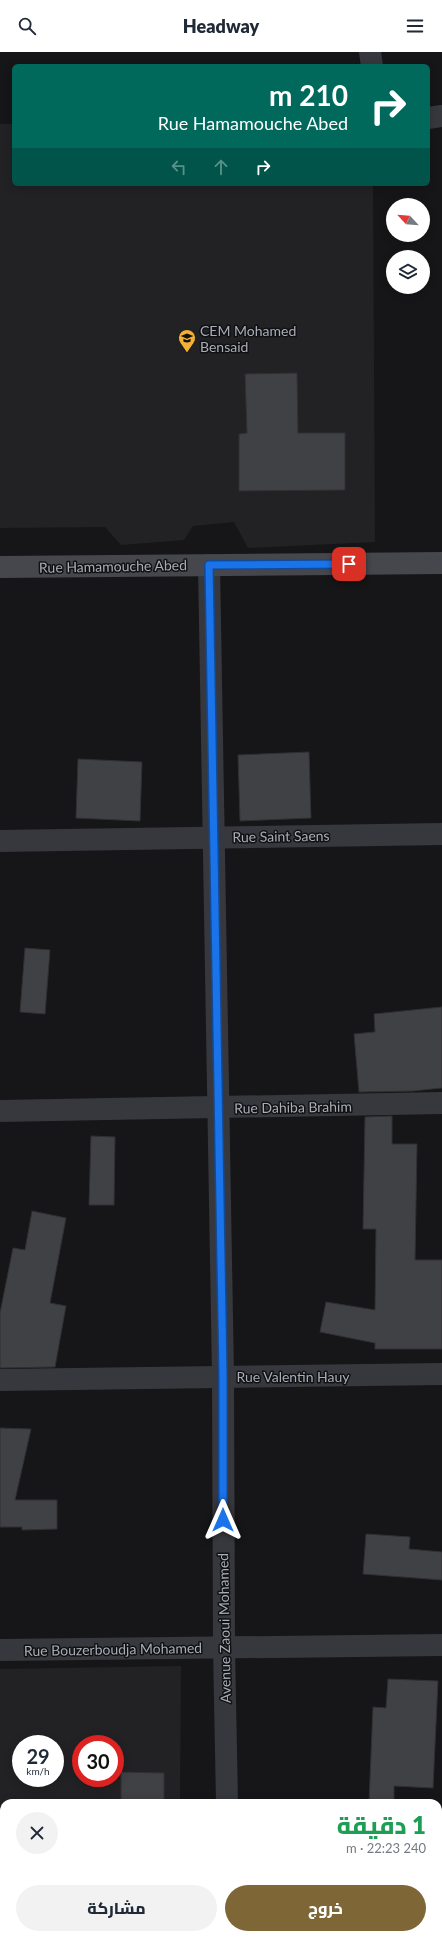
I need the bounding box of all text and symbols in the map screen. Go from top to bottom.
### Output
icon: search [16,15,38,37]
text: Headway [183,15,259,37]
icon: menu [404,15,426,37]
text: 210 m [269,78,348,112]
icon: right [362,80,414,132]
text: Rue Hamamouche Abed [158,112,348,134]
icon: left [168,156,190,178]
icon: ahead [210,156,232,178]
icon: right [252,156,274,178]
north arrow [386,198,430,242]
map controls [386,198,430,294]
button: layers [386,250,430,294]
place label: CEM Mohamed Bensaid [200,322,296,355]
school or university icon: CEM Mohamed Bensaid [177,328,197,353]
pin [332,547,366,581]
icon: arrive [338,553,360,575]
street label: Rue Hamamouche Abed [39,556,187,576]
street label: Rue Saint Saens [232,827,330,845]
street label: Rue Dahiba Brahim [234,1097,352,1117]
street label: Rue Valentin Hauy [236,1368,350,1385]
position arrow [202,1499,244,1541]
street label: Avenue Zaoui Mohamed [214,1553,234,1703]
street label: Rue Bouzerboudja Mohamed [24,1639,202,1659]
speed limit sign: 30 [72,1735,124,1787]
text: 29 [26,1744,50,1768]
text: km/h [26,1765,50,1777]
text: 1 دقيقة [337,1810,426,1839]
button: close [16,1812,58,1854]
text: 240 m · 22:23 [346,1840,426,1856]
button: مشاركة [16,1885,217,1931]
button: خروج [225,1885,426,1931]

